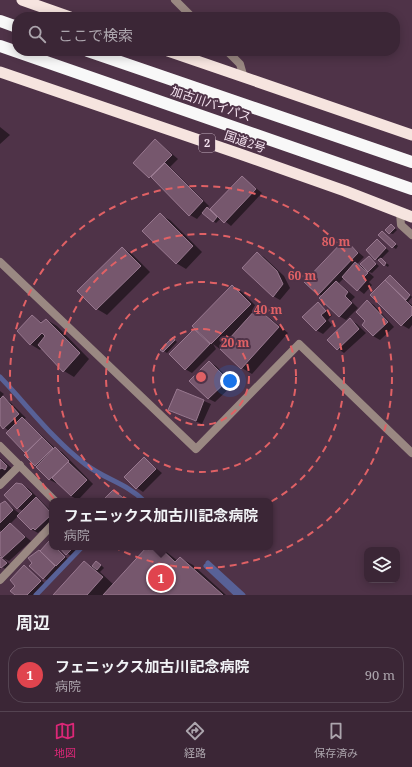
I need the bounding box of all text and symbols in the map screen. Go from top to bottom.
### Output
search box [12,12,400,56]
icon: search [26,23,48,45]
text: ここで検索 [58,25,133,45]
street label: 加古川バイパス [169,82,254,125]
street label: 国道2号 [222,127,268,157]
road number: 2 [199,134,215,152]
text: 80 m [322,233,350,250]
text: 60 m [288,267,316,284]
text: 40 m [254,301,282,318]
text: 20 m [221,334,249,351]
centre of rings [194,370,208,384]
your location [220,371,240,391]
popup [49,498,273,550]
text: フェニックス加古川記念病院 [64,505,258,525]
text: 病院 [64,526,90,544]
map controls [364,547,400,583]
button: layers [364,547,400,583]
pin: 1 [148,563,174,593]
text: 周辺 [16,611,50,634]
text: フェニックス加古川記念病院 [55,656,250,676]
text: 1 [26,666,34,684]
text: 90 m [365,666,395,684]
text: 病院 [55,677,81,695]
tab: 地図 [54,720,76,760]
tab: 経路 [184,720,206,760]
tab: 保存済み [314,720,358,760]

